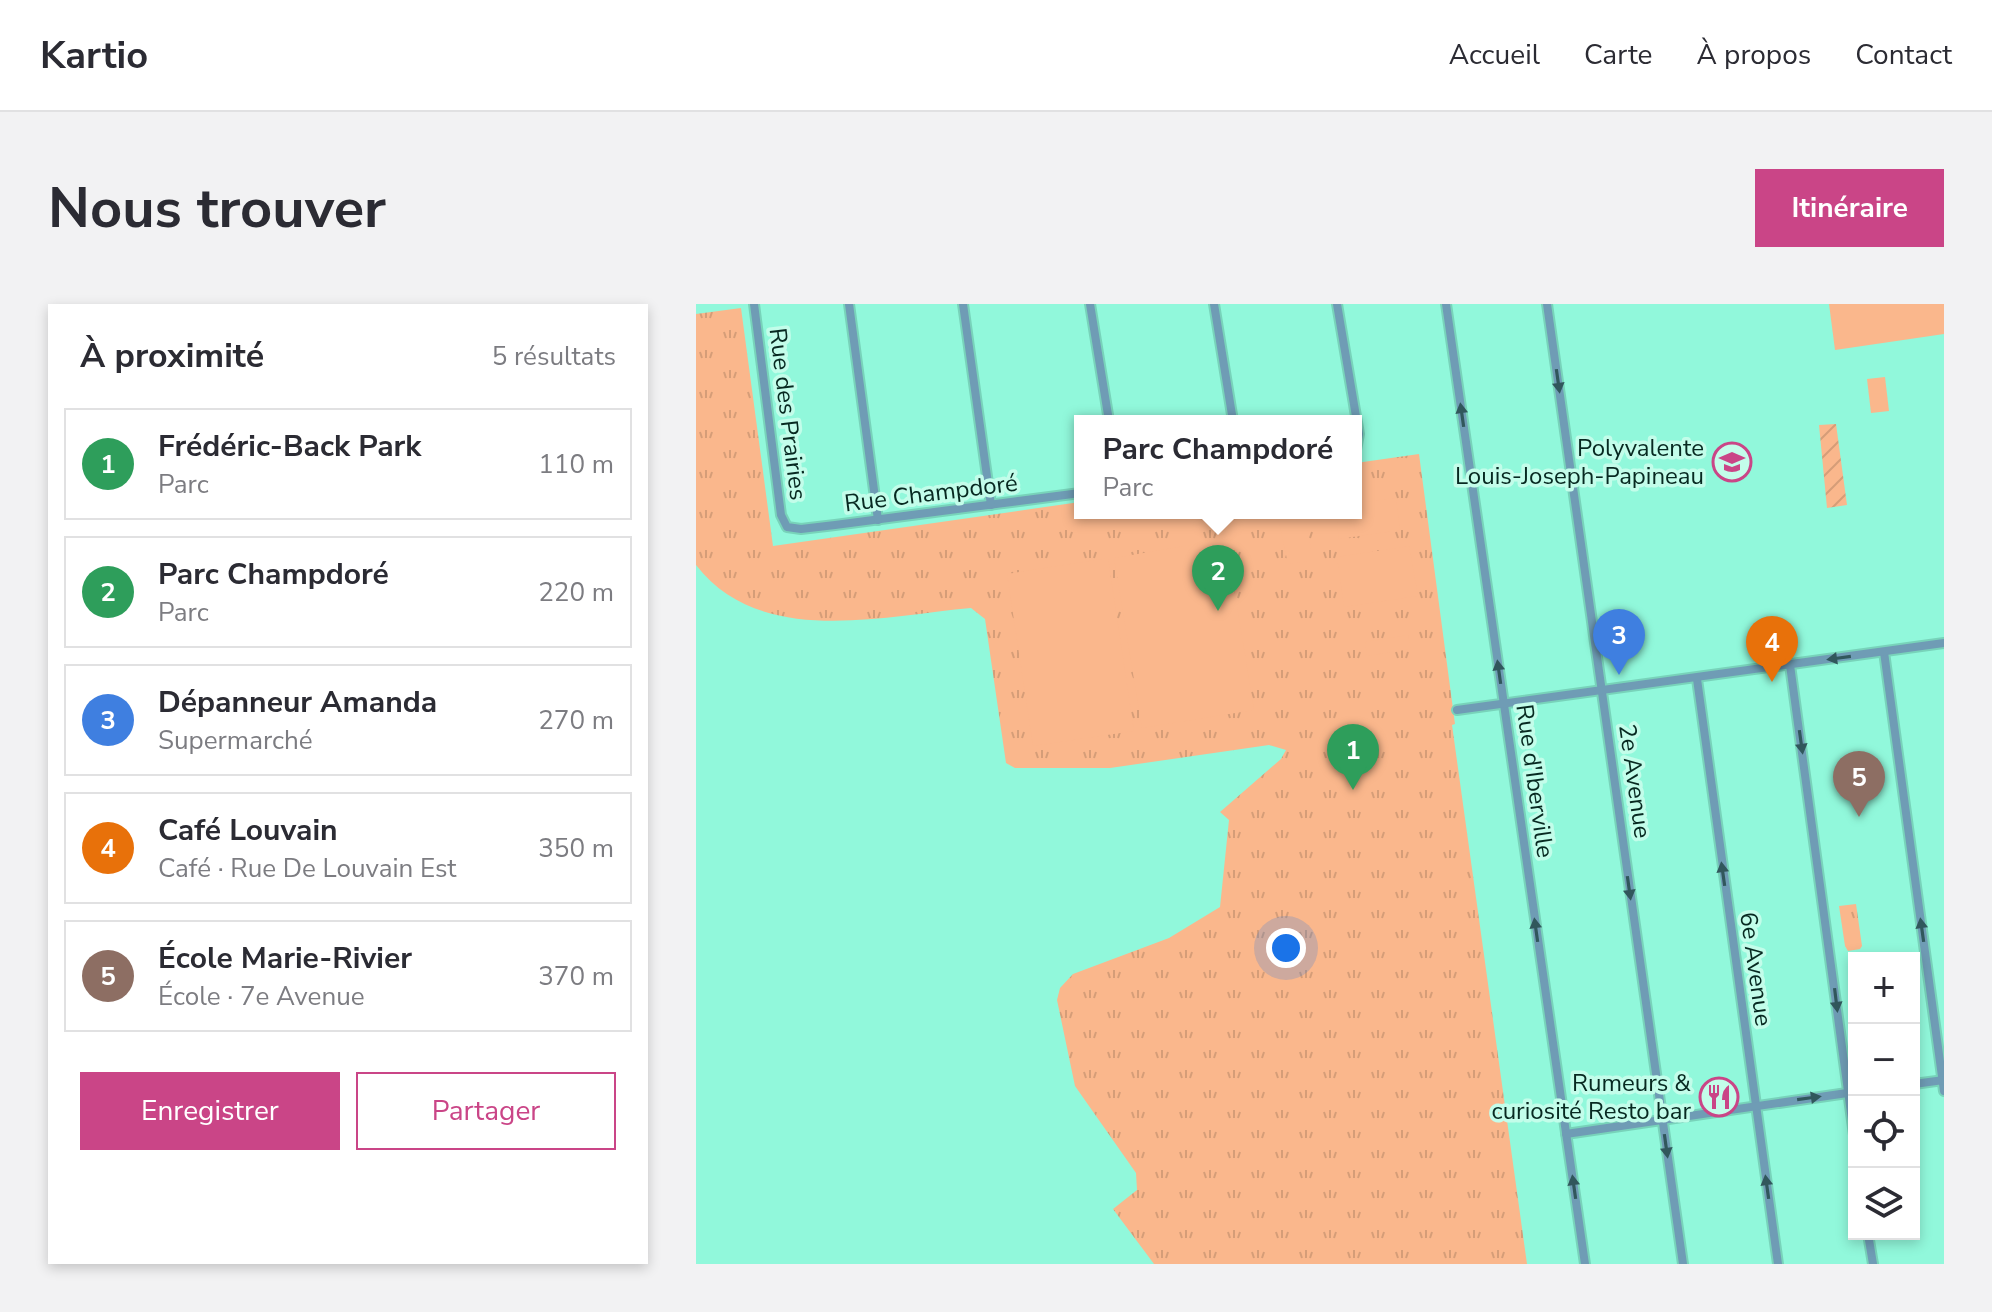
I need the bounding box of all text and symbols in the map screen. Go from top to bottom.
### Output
text: Kartio [40,30,148,81]
text: Accueil [1449,36,1540,74]
text: Carte [1584,36,1653,74]
text: À propos [1697,36,1811,74]
text: Contact [1855,36,1952,74]
button: Itinéraire [1755,169,1944,247]
text: Nous trouver [48,170,386,247]
street label: Rue des Prairies [762,326,814,502]
text: À proximité [80,333,264,379]
text: 5 résultats [492,339,616,374]
one-way arrow [1552,369,1565,394]
one-way arrow [1455,402,1468,427]
popup [1074,415,1362,519]
text: Frédéric-Back Park [158,426,421,467]
text: Parc Champdoré [1103,429,1333,470]
place label: Polyvalente Louis-Joseph-Papineau [1455,432,1704,492]
school or university icon: Polyvalente Louis-Joseph-Papineau [1711,441,1753,483]
text: 1 [100,447,116,482]
text: 110 m [538,447,614,482]
text: Parc [158,467,209,502]
street label: Rue Champdoré [843,467,1019,519]
text: Parc [1103,470,1153,505]
pin: 2 [1192,545,1244,611]
text: Parc Champdoré [158,554,389,595]
text: 2 [100,575,116,610]
text: 220 m [538,575,614,610]
text: Parc [158,595,209,630]
pin: 3 [1593,609,1645,675]
pin: 4 [1746,616,1798,682]
one-way arrow [1826,652,1851,665]
one-way arrow [1492,659,1505,684]
text: Dépanneur Amanda [158,682,437,723]
street label: Rue d'Iberville [1508,702,1562,860]
text: 3 [100,703,116,738]
text: 270 m [538,703,614,738]
street label: 2e Avenue [1611,722,1659,840]
text: Supermarché [158,723,313,758]
pin: 1 [1327,724,1379,790]
one-way arrow [1794,730,1807,755]
pin: 5 [1833,751,1885,817]
text: Café Louvain [158,810,338,851]
text: 4 [100,831,116,866]
text: 350 m [538,831,614,866]
text: Café · Rue De Louvain Est [158,851,456,886]
one-way arrow [1716,861,1729,886]
one-way arrow [1623,876,1636,901]
street label: 6e Avenue [1732,910,1780,1028]
one-way arrow [1529,917,1542,942]
one-way arrow [1915,917,1928,942]
your location [1266,928,1306,968]
text: École Marie-Rivier [158,938,412,979]
map controls [1848,952,1920,1240]
button: + [1848,952,1920,1024]
text: 5 [100,959,116,994]
text: 370 m [538,959,614,994]
text: École · 7e Avenue [158,979,365,1014]
one-way arrow [1830,988,1843,1013]
button: − [1848,1024,1920,1096]
place label: Rumeurs & curiosité Resto bar [1492,1067,1691,1127]
button: Enregistrer [80,1072,340,1150]
button: Partager [356,1072,616,1150]
restaurant icon: Rumeurs & curiosité Resto bar [1698,1076,1740,1118]
one-way arrow [1797,1091,1822,1104]
button: locate [1848,1096,1920,1168]
one-way arrow [1660,1133,1673,1158]
button: layers [1848,1168,1920,1240]
one-way arrow [1567,1174,1580,1199]
one-way arrow [1760,1174,1773,1199]

